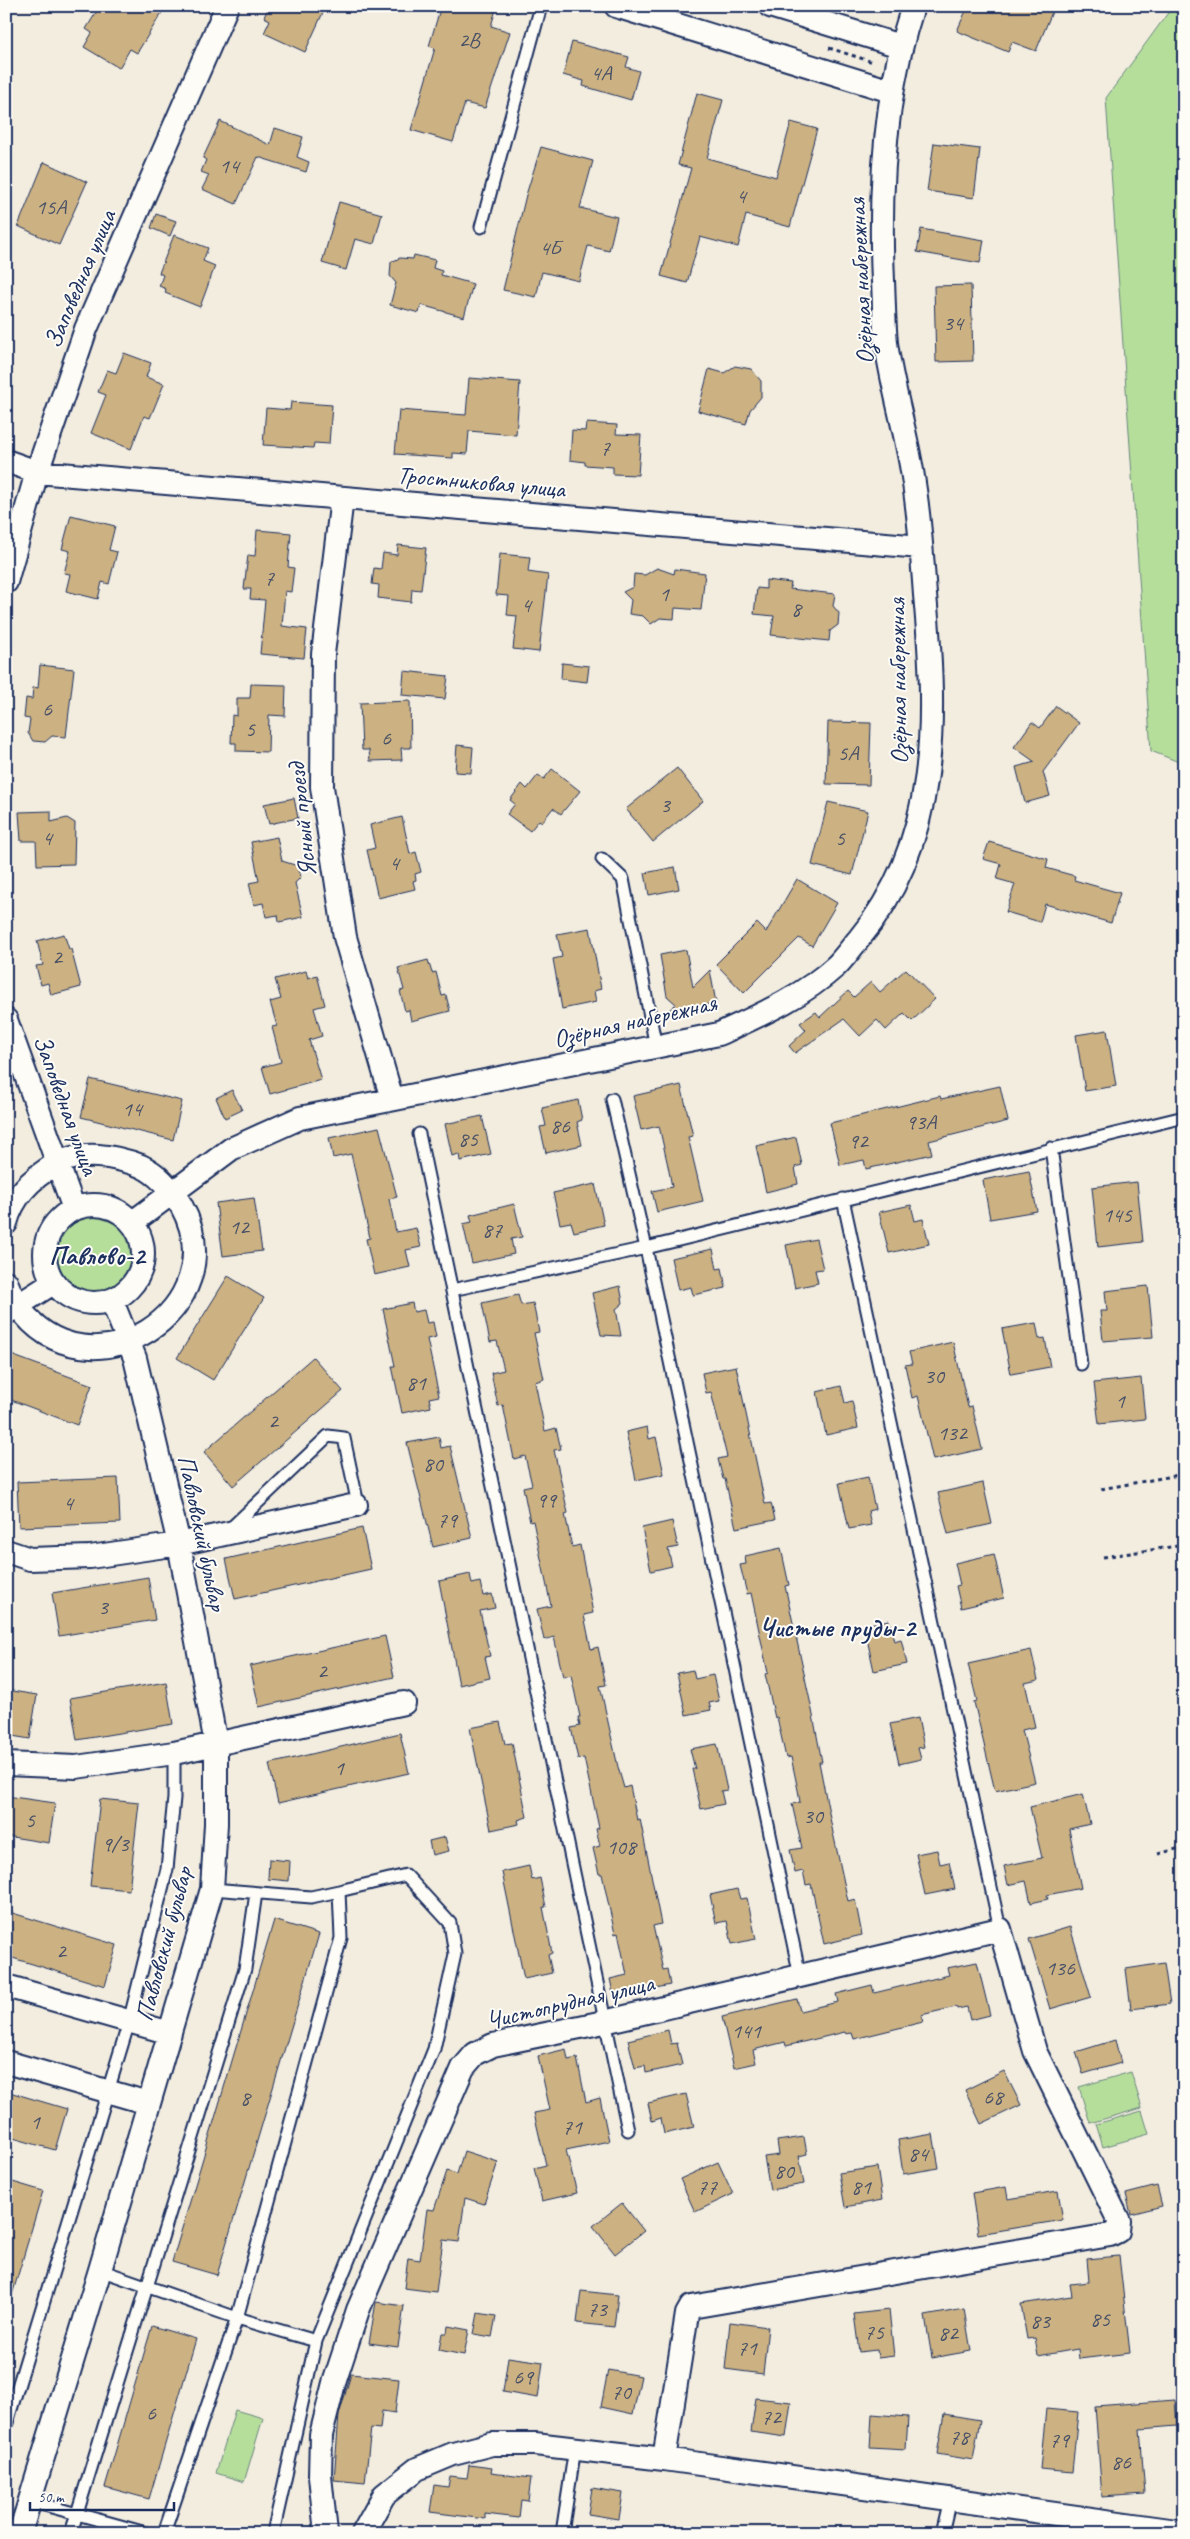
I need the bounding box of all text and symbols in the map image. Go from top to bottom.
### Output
house number: 2В [458,26,481,54]
house number: 4А [591,59,612,87]
house number: 14 [219,152,241,180]
house number: 4 [736,182,748,210]
house number: 15А [36,193,67,221]
street label: Озёрная набережная [841,196,882,365]
street label: Заповедная улица [37,203,124,353]
house number: 4Б [539,234,564,262]
house number: 34 [943,309,965,337]
house number: 7 [600,434,611,462]
street label: Тростниковая улица [396,459,568,505]
house number: 7 [264,564,275,592]
house number: 1 [659,580,670,608]
house number: 4 [521,591,533,619]
house number: 8 [791,595,803,623]
street label: Озёрная набережная [881,597,916,765]
house number: 6 [42,695,53,723]
house number: 5 [245,715,256,743]
house number: 6 [381,724,392,752]
house number: 5А [838,739,859,767]
street label: Ясный проезд [280,759,324,879]
house number: 3 [660,791,672,819]
house number: 4 [42,824,54,852]
house number: 5 [835,824,846,852]
house number: 4 [389,849,401,877]
house number: 2 [52,943,64,971]
street label: Озёрная набережная [550,986,721,1056]
street label: Заповедная улица [26,1030,107,1181]
house number: 14 [122,1095,144,1123]
house number: 93А [906,1108,937,1136]
house number: 86 [550,1112,571,1140]
house number: 85 [458,1125,479,1153]
house number: 92 [848,1127,870,1155]
house number: 145 [1102,1201,1133,1229]
house number: 12 [229,1213,251,1241]
house number: 87 [482,1216,503,1244]
district label: Павлово-2 [49,1239,147,1272]
house number: 30 [924,1362,946,1390]
house number: 81 [406,1369,427,1397]
house number: 1 [1115,1387,1126,1415]
house number: 2 [268,1407,280,1435]
house number: 132 [937,1419,969,1447]
house number: 80 [423,1450,445,1478]
street label: Павловский бульвар [170,1452,234,1615]
house number: 99 [536,1486,558,1514]
house number: 4 [63,1489,75,1517]
house number: 79 [437,1506,459,1534]
house number: 3 [98,1593,110,1621]
district label: Чистые пруды-2 [759,1611,918,1644]
house number: 2 [317,1657,329,1685]
house number: 1 [334,1754,345,1782]
house number: 30 [803,1802,825,1830]
house number: 5 [25,1806,36,1834]
house number: 9/3 [101,1830,131,1858]
house number: 108 [606,1833,638,1861]
street label: Павловский бульвар [128,1862,200,2025]
house number: 2 [56,1937,68,1965]
house number: 136 [1045,1954,1076,1982]
street label: Чистопрудная улица [483,1967,659,2037]
house number: 141 [731,2017,762,2045]
house number: 68 [983,2083,1005,2111]
house number: 8 [240,2084,252,2112]
house number: 1 [30,2108,41,2136]
house number: 71 [562,2113,583,2141]
house number: 84 [908,2140,930,2168]
house number: 80 [774,2157,796,2185]
house number: 77 [697,2173,718,2201]
house number: 81 [851,2173,872,2201]
house number: 73 [587,2295,609,2323]
house number: 85 [1090,2305,1111,2333]
house number: 83 [1030,2307,1052,2335]
house number: 75 [864,2318,885,2346]
house number: 82 [938,2319,960,2347]
house number: 71 [737,2334,758,2362]
house number: 69 [513,2363,535,2391]
house number: 70 [611,2378,633,2406]
house number: 6 [146,2399,157,2427]
house number: 72 [761,2403,783,2431]
house number: 78 [949,2423,971,2451]
house number: 79 [1049,2426,1071,2454]
house number: 86 [1111,2448,1132,2476]
scale bar [30,2479,174,2511]
text: 50 m [38,2488,65,2507]

